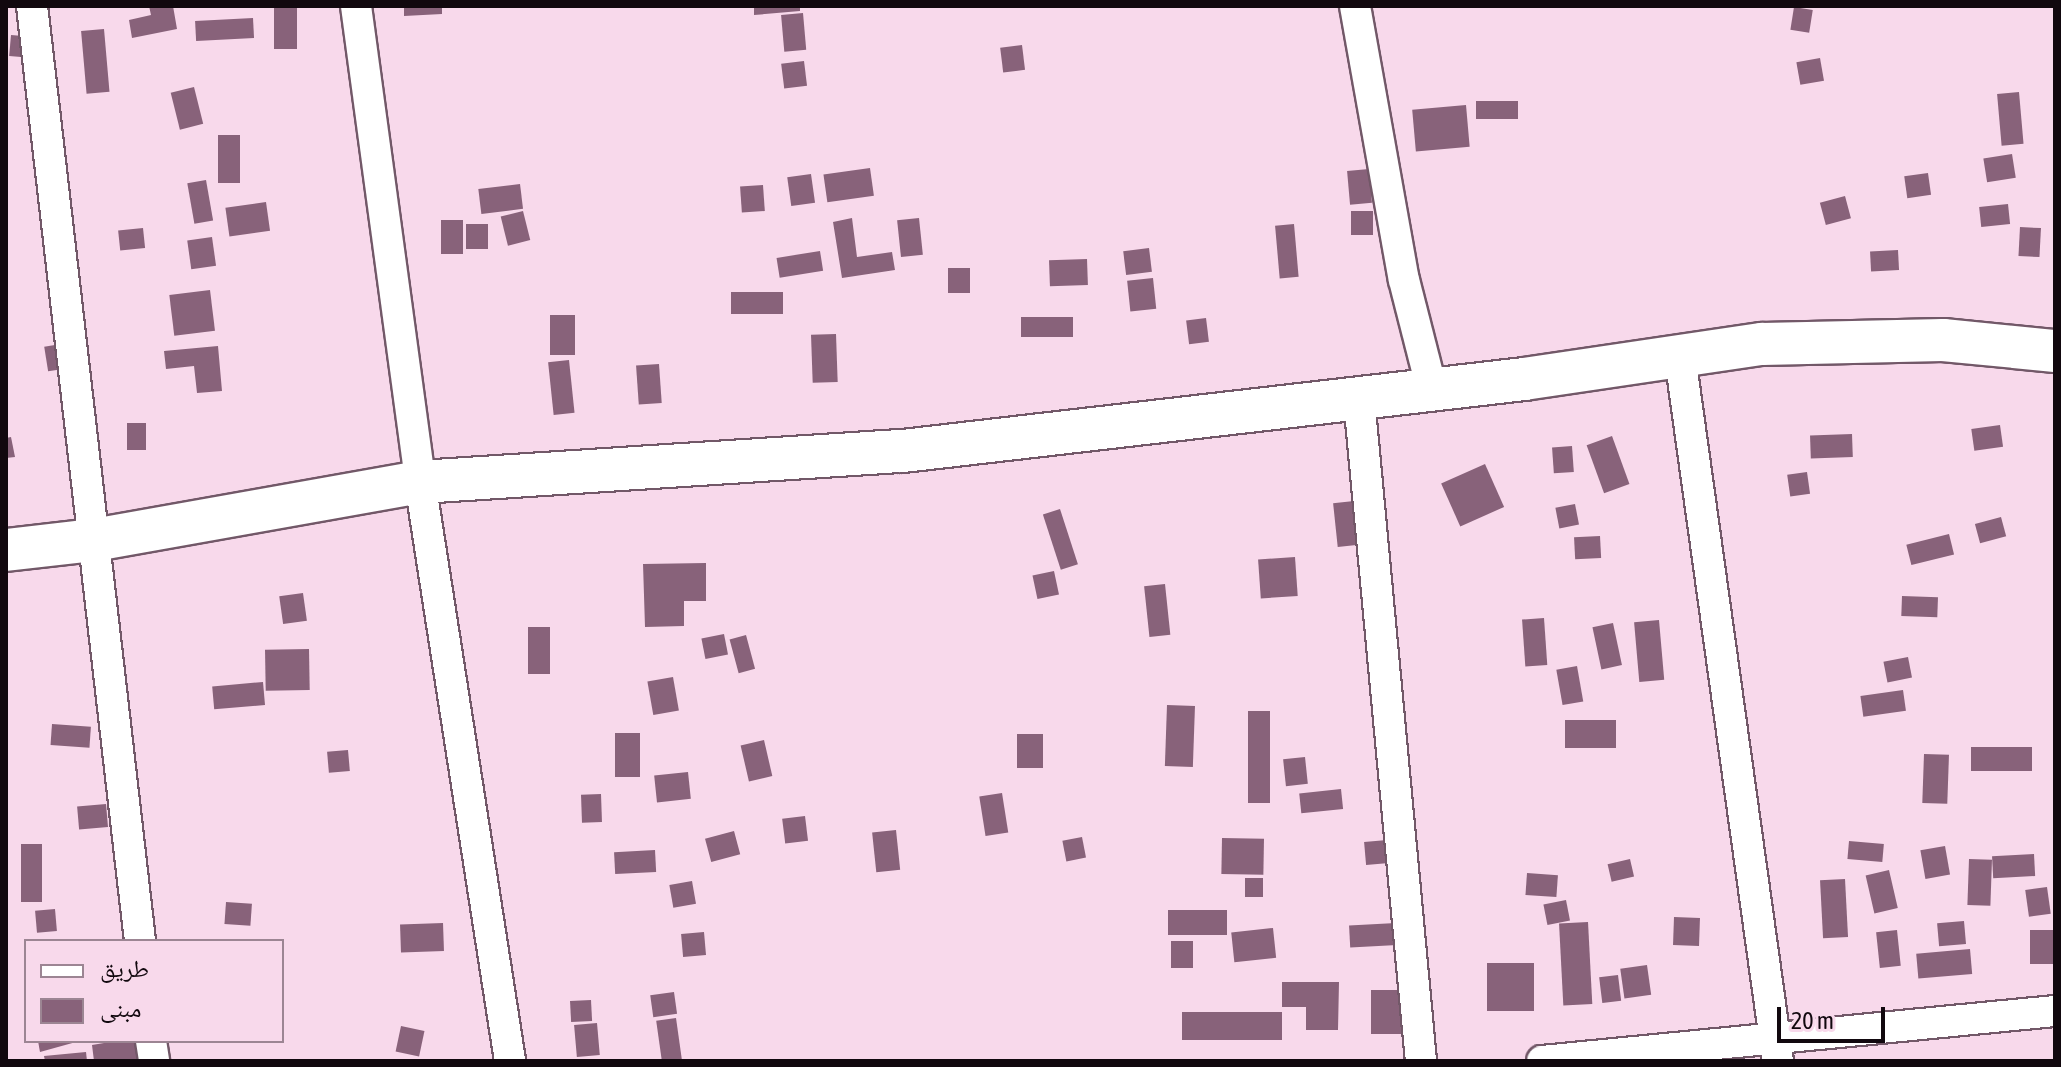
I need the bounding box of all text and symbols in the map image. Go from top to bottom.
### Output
legend [24,939,284,1043]
text: طريق [100,955,149,982]
scale bar [1781,991,1889,1041]
text: مبنى [100,995,141,1022]
text: 20 m [1791,1007,1834,1034]

